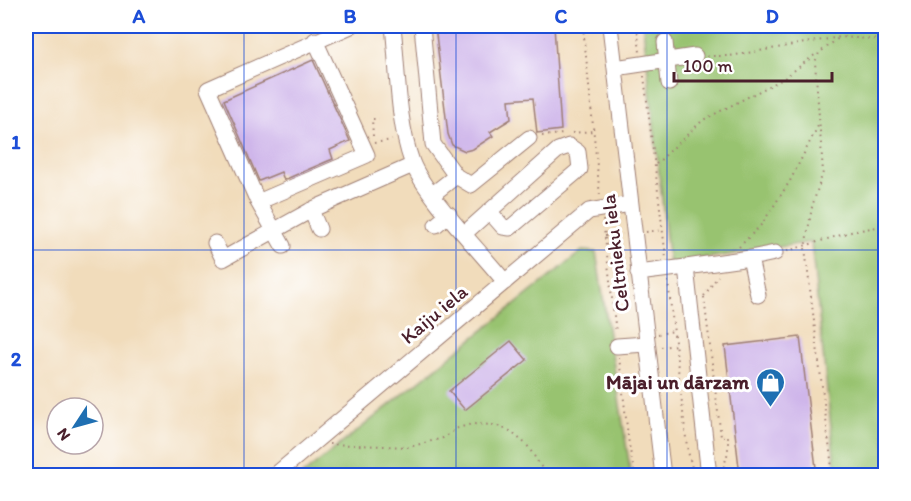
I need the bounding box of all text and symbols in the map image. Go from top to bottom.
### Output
text: A [132,4,146,28]
text: B [344,4,357,28]
text: C [555,4,568,28]
text: D [765,4,779,28]
scale bar [674,45,832,83]
text: 100 m [683,55,733,77]
text: 1 [11,130,21,154]
street label: Celtnieku iela [596,192,634,313]
street label: Kaiju iela [396,279,473,349]
text: 2 [11,347,22,371]
shop icon: Mājai un dārzam [754,366,786,408]
place label: Mājai un dārzam [606,370,749,395]
north arrow [45,396,105,456]
text: N [52,425,74,444]

